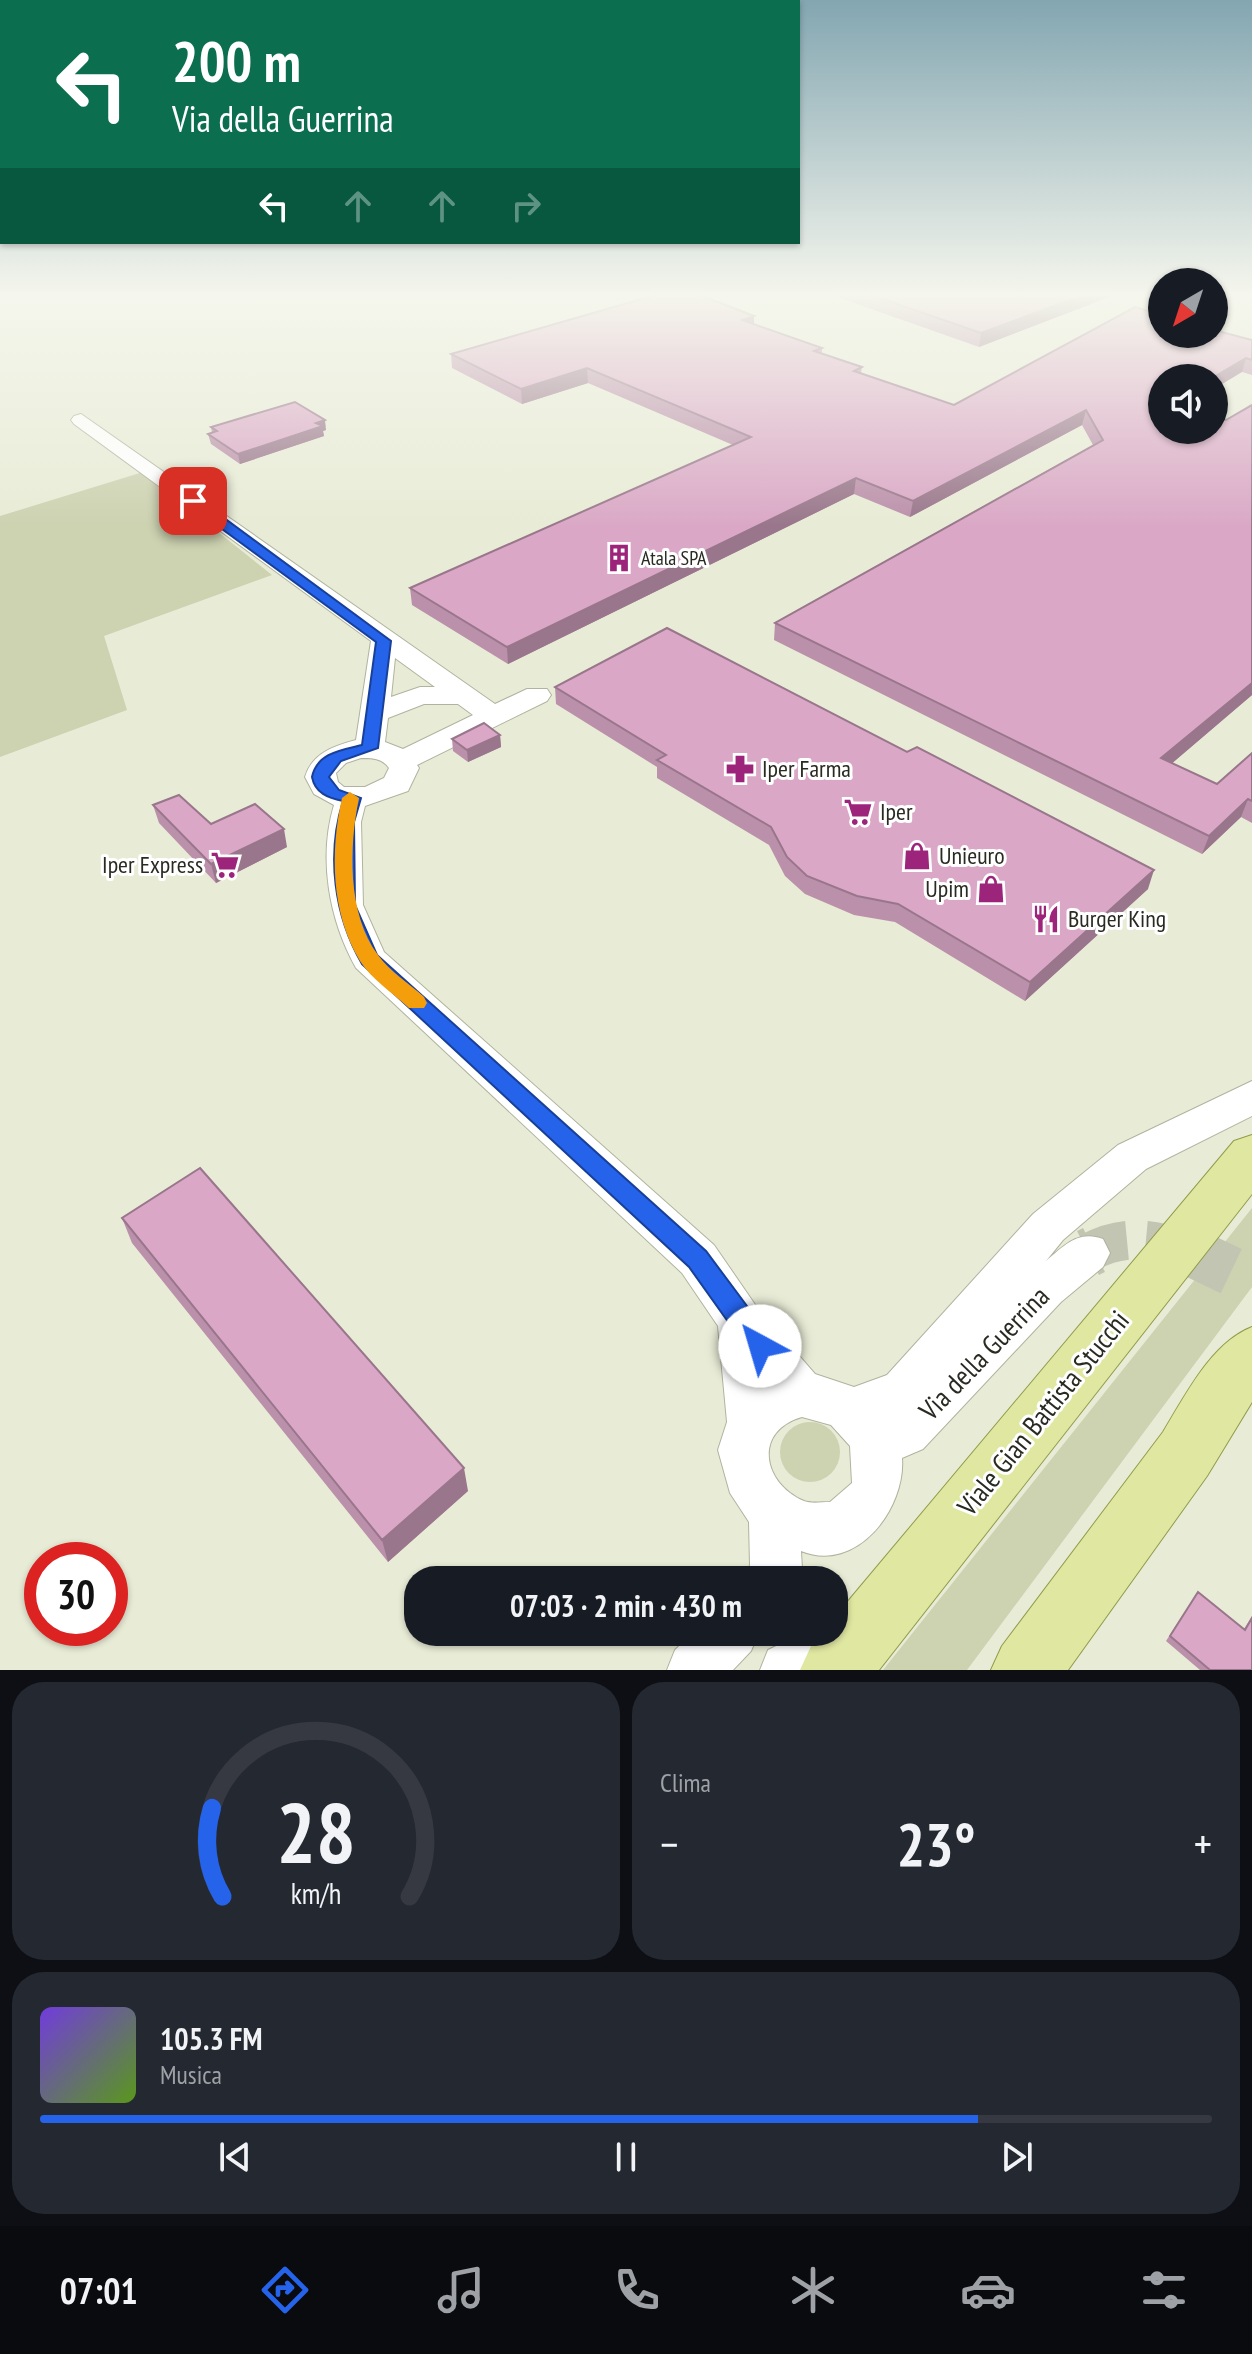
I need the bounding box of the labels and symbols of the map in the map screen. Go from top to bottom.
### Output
north arrow [1148,268,1228,348]
pin [159,467,227,535]
building icon: Atala SPA [604,543,634,573]
place label: Atala SPA [641,545,707,571]
place label: Iper Farma [762,753,851,784]
pharmacy icon: Iper Farma [725,754,755,784]
place label: Iper [880,796,913,827]
supermarket icon: Iper [843,797,873,827]
place label: Unieuro [939,840,1005,871]
shop icon: Unieuro [902,841,932,871]
place label: Iper Express [102,849,203,880]
supermarket icon: Iper Express [210,850,240,880]
place label: Upim [925,873,969,904]
shop icon: Upim [976,874,1006,904]
place label: Burger King [1068,903,1166,934]
restaurant icon: Burger King [1031,904,1061,934]
street label: Via della Guerrina [910,1278,1057,1428]
street label: Viale Gian Battista Stucchi [948,1303,1137,1524]
position arrow [718,1304,802,1388]
speed limit sign: 30 [24,1542,128,1646]

